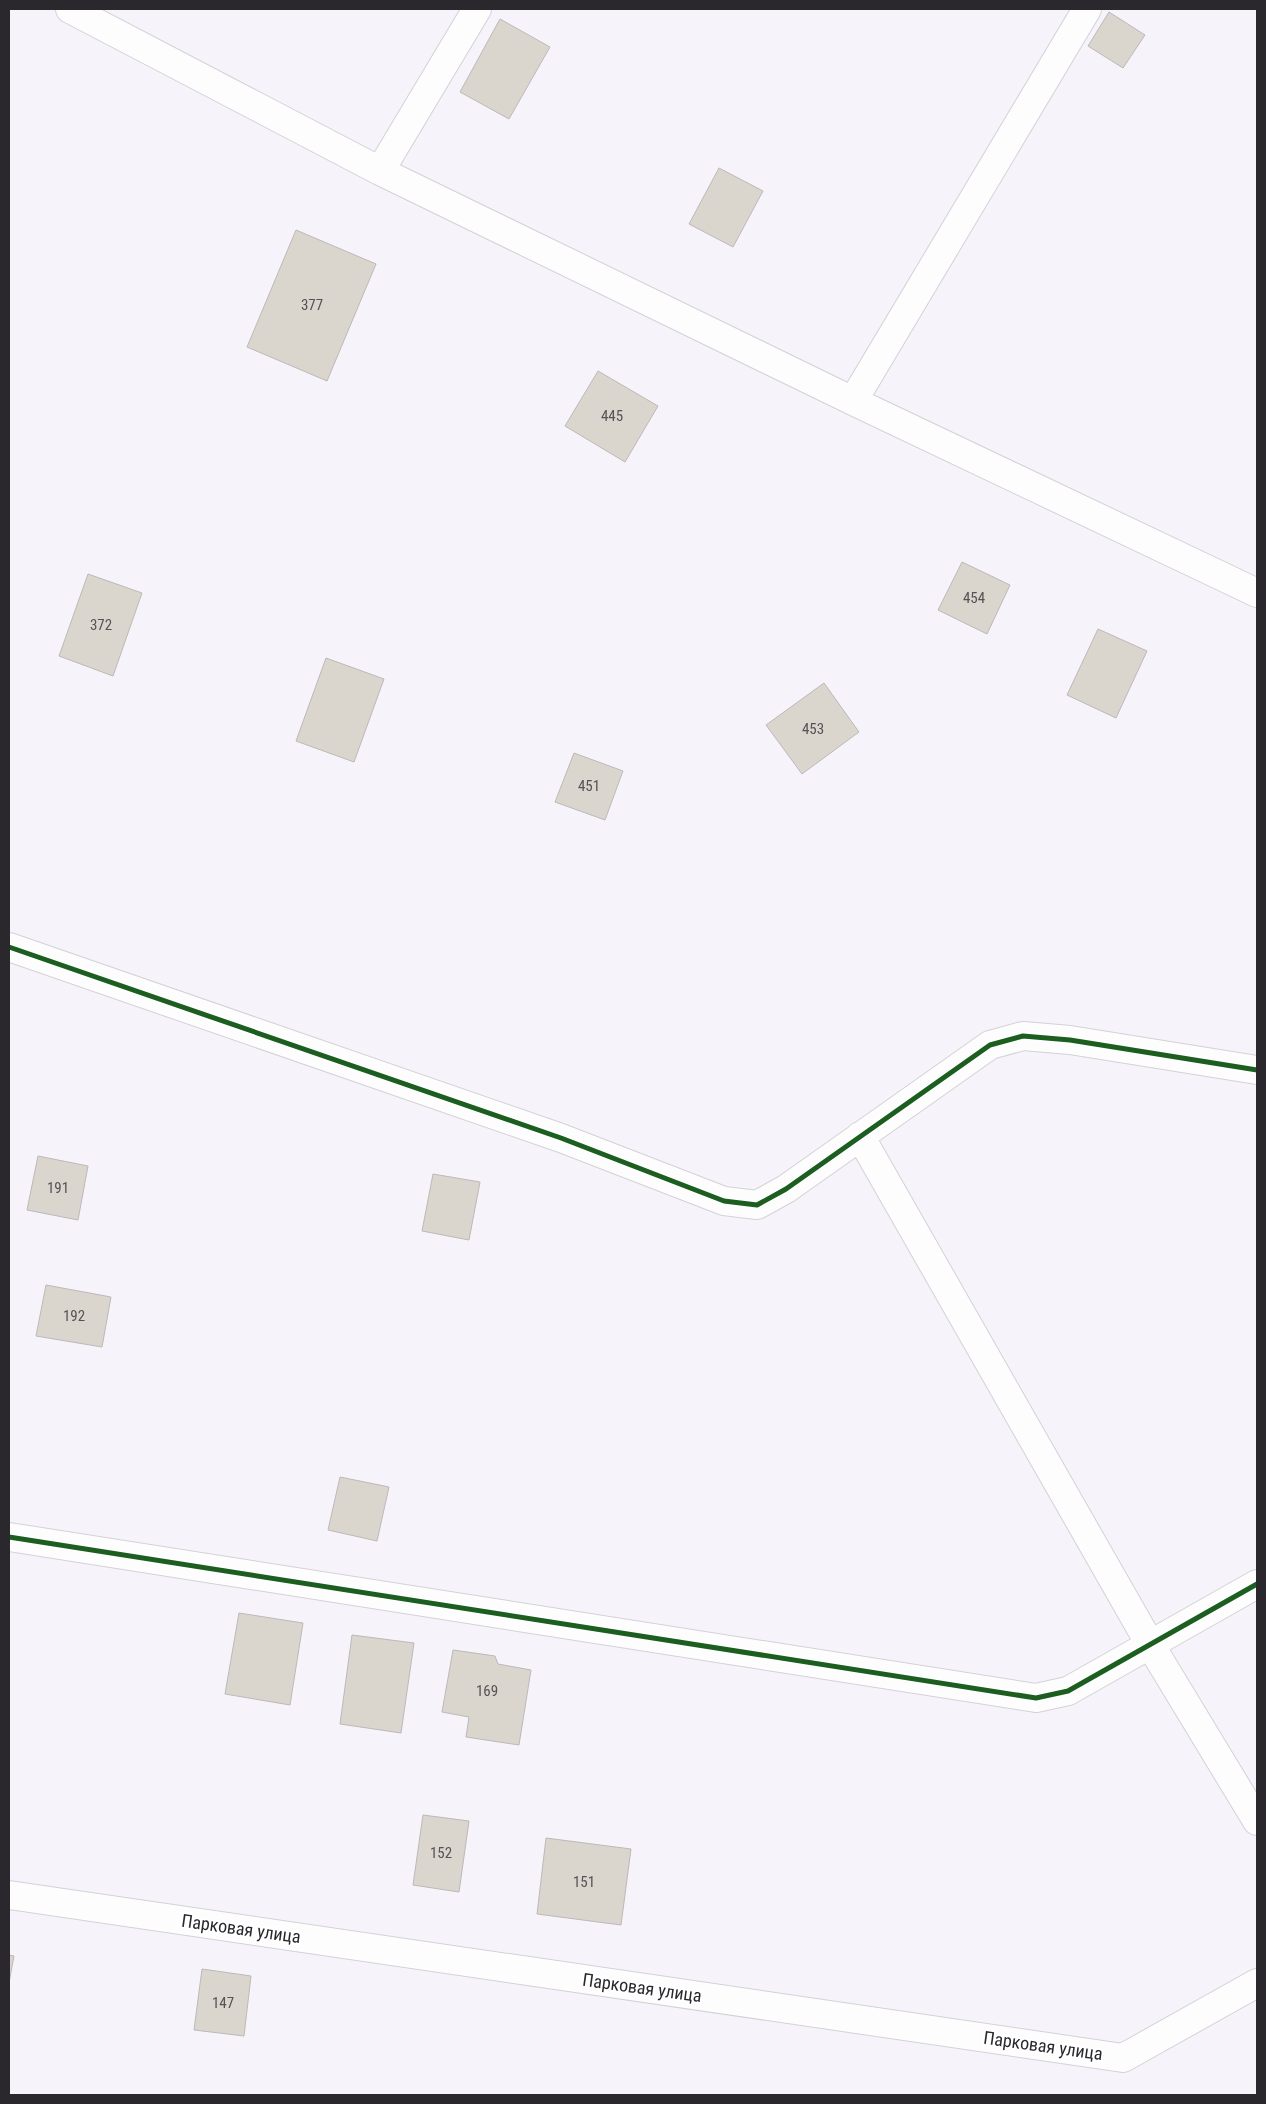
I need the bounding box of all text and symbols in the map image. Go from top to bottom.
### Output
house number: 377 [301,296,323,314]
house number: 445 [601,407,623,425]
house number: 454 [963,589,985,607]
house number: 372 [90,616,112,634]
house number: 453 [802,720,824,738]
house number: 451 [578,777,600,795]
house number: 191 [47,1179,69,1197]
house number: 192 [63,1307,85,1325]
house number: 169 [476,1682,498,1700]
house number: 152 [430,1844,452,1862]
house number: 151 [573,1873,595,1891]
street label: Парковая улица [180,1910,302,1947]
street label: Парковая улица [581,1969,703,2006]
house number: 147 [212,1994,234,2012]
street label: Парковая улица [982,2027,1104,2064]

